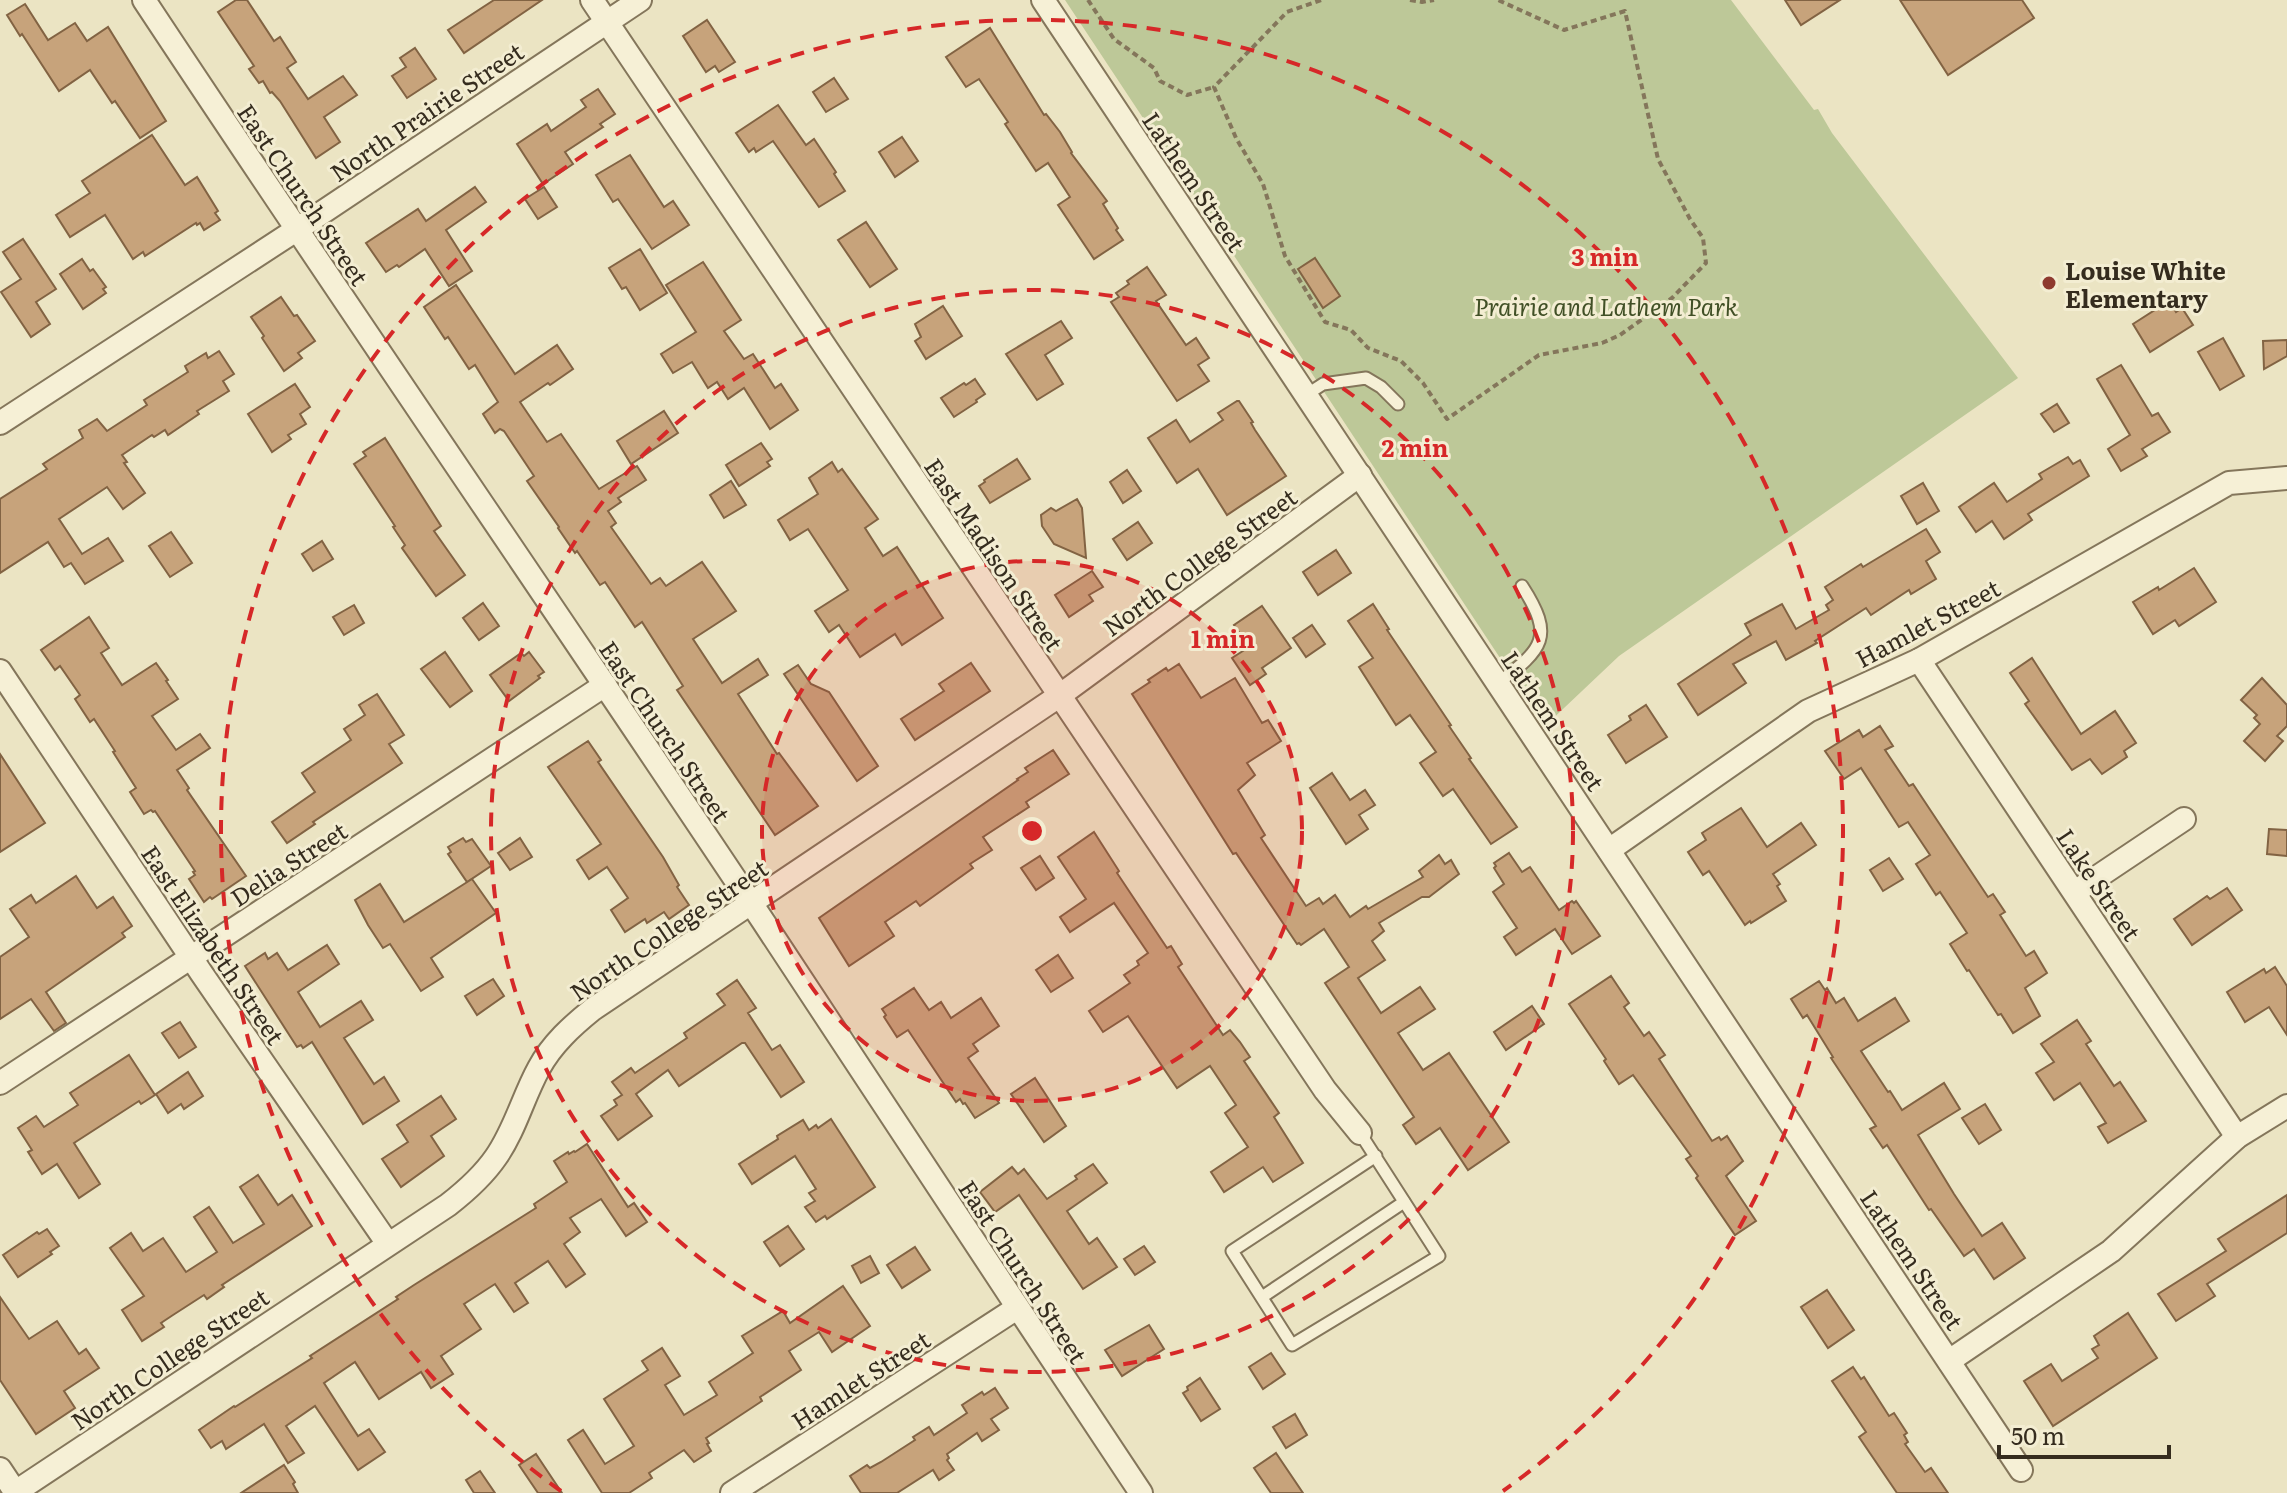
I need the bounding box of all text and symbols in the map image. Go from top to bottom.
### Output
street label: North Prairie Street [322,33,530,189]
street label: East Church Street [230,96,378,292]
street label: Lathem Street [1135,104,1255,258]
text: 3 min [1571,238,1639,273]
place label: Louise White Elementary [2065,252,2226,315]
marker: Louise White Elementary [2040,274,2058,292]
park label: Prairie and Lathem Park [1474,288,1739,323]
text: 2 min [1381,429,1449,464]
street label: East Madison Street [917,450,1073,658]
street label: North College Street [1095,478,1303,643]
street label: Hamlet Street [1849,569,2006,675]
text: 1 min [1191,620,1255,655]
street label: East Church Street [592,633,740,829]
street label: Lathem Street [1494,643,1614,797]
street label: Delia Street [223,812,354,914]
centre of rings [1018,817,1046,845]
street label: Lake Street [2050,821,2151,947]
street label: East Elizabeth Street [134,837,294,1051]
street label: North College Street [562,849,774,1008]
street label: East Church Street [951,1172,1097,1370]
street label: Lathem Street [1853,1182,1973,1336]
street label: North College Street [63,1278,275,1437]
street label: Hamlet Street [784,1321,937,1437]
scale bar [1999,1409,2169,1459]
text: 50 m [2011,1417,2065,1452]

